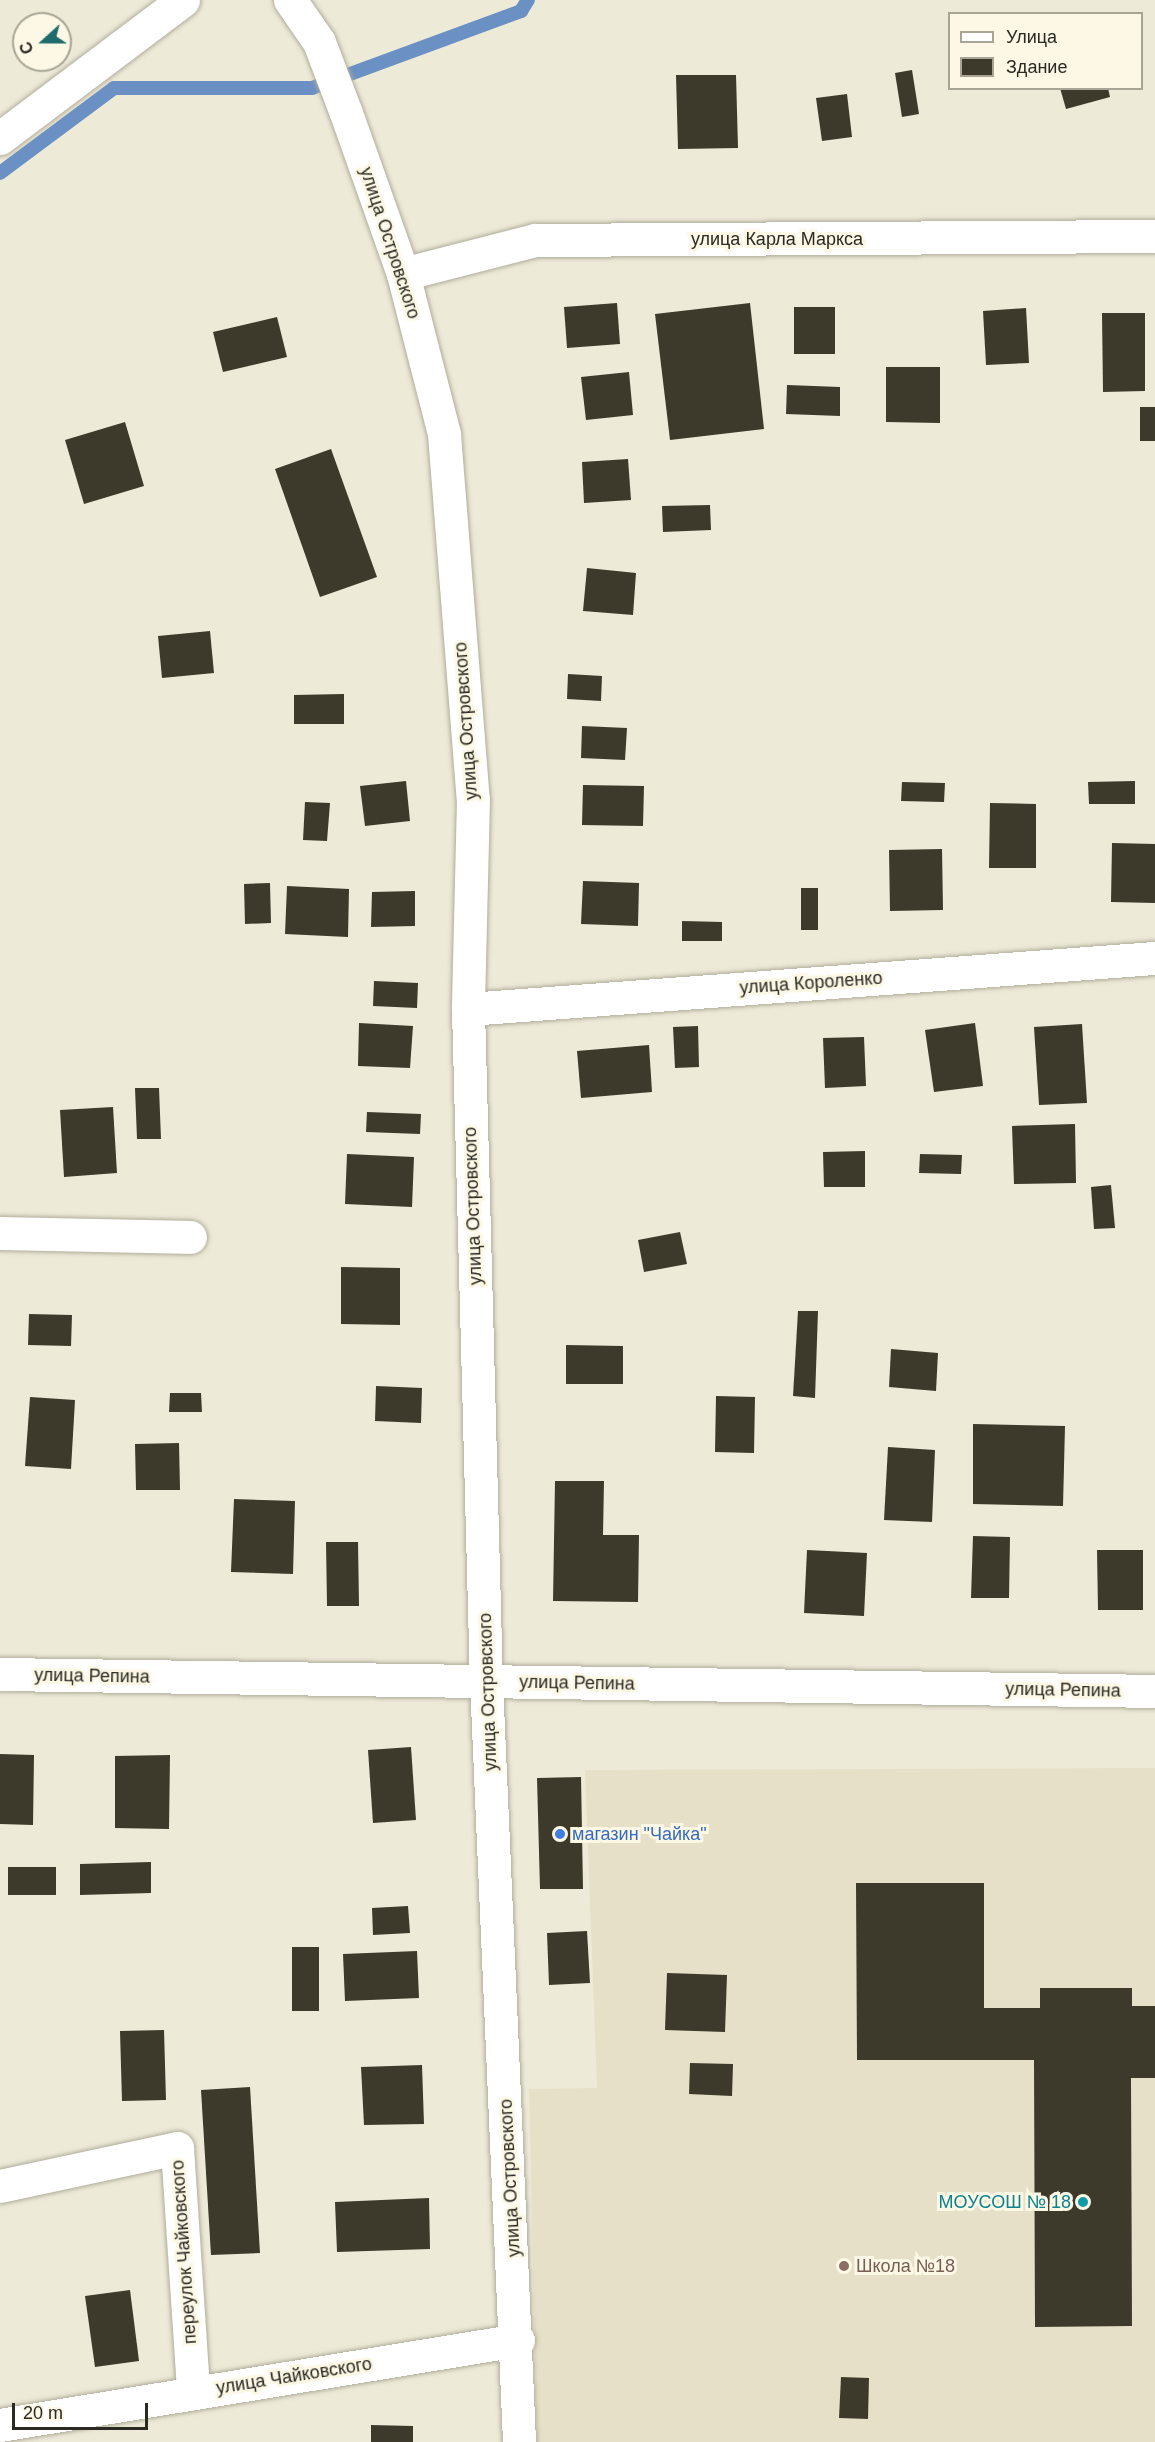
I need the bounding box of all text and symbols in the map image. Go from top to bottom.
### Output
north arrow [12,12,72,72]
legend [948,12,1143,90]
text: Улица [1006,27,1057,47]
text: С [17,39,37,56]
text: Здание [1006,57,1067,77]
street label: улица Островского [355,164,425,322]
street label: улица Карла Маркса [691,228,863,250]
street label: улица Островского [450,641,482,801]
street label: улица Короленко [739,967,883,999]
street label: улица Островского [459,1126,487,1286]
street label: улица Островского [474,1612,502,1772]
street label: улица Репина [34,1664,150,1688]
street label: улица Репина [519,1671,635,1695]
street label: улица Репина [1005,1678,1121,1702]
place label: магазин "Чайка" [572,1823,707,1845]
marker: магазин "Чайка" [553,1827,567,1841]
street label: улица Островского [495,2098,525,2258]
street label: переулок Чайковского [167,2159,201,2345]
place label: МОУСОШ № 18 [939,2191,1071,2213]
marker: МОУСОШ № 18 [1076,2195,1090,2209]
place label: Школа №18 [856,2255,955,2277]
marker: Школа №18 [837,2259,851,2273]
street label: улица Чайковского [215,2353,373,2399]
scale bar [15,2391,152,2429]
text: 20 m [23,2403,63,2423]

